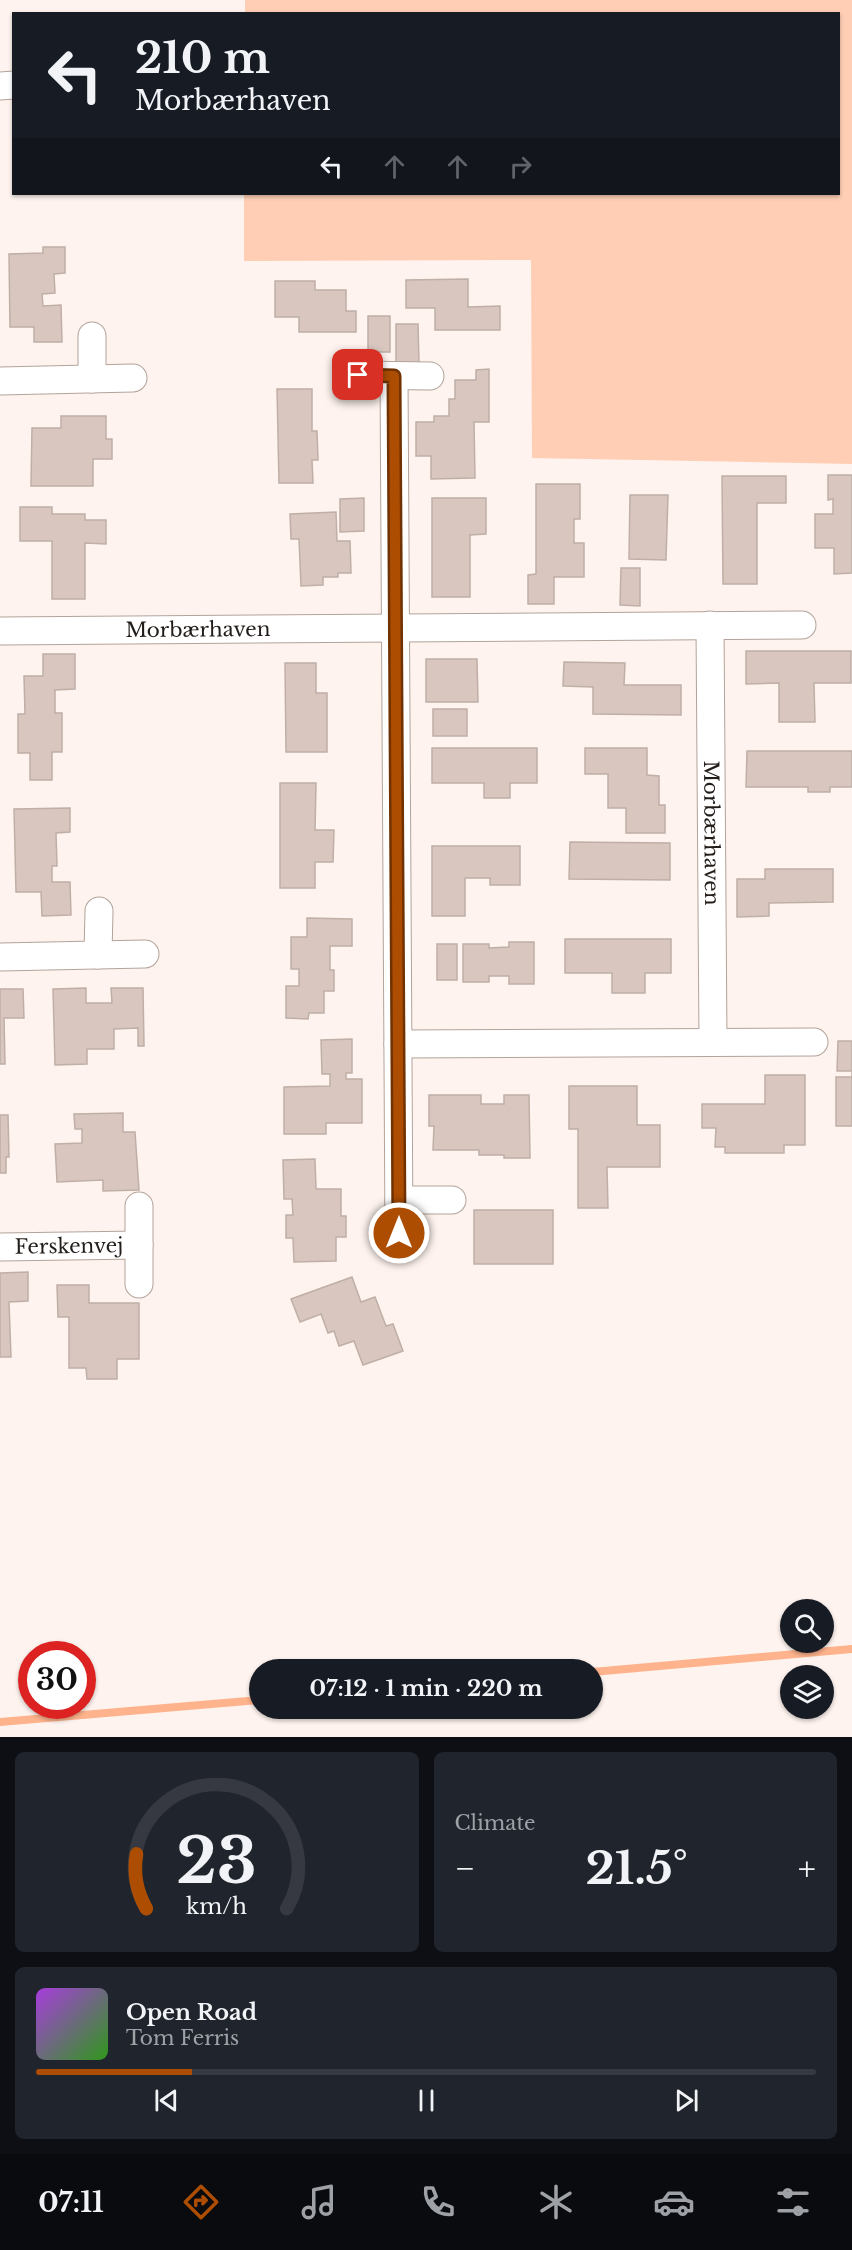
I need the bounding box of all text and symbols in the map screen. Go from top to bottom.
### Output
text: 210 m [135,32,270,84]
icon: left [36,36,114,114]
text: Morbærhaven [135,84,331,117]
icon: left [315,150,348,183]
icon: ahead [378,150,411,183]
icon: ahead [441,150,474,183]
icon: right [504,150,537,183]
pin [332,349,383,400]
icon: arrive [341,358,374,391]
street label: Morbærhaven [125,617,271,642]
street label: Morbærhaven [699,760,724,906]
position arrow [367,1201,431,1265]
street label: Ferskenvej [15,1233,123,1259]
map controls [780,1599,834,1719]
button: search [780,1599,834,1653]
speed limit sign: 30 [18,1641,96,1719]
button: layers [780,1665,834,1719]
text: 07:12 · 1 min · 220 m [309,1675,543,1702]
text: Climate [455,1811,535,1835]
text: 23 [177,1822,257,1900]
text: 21.5° [585,1840,688,1896]
text: − [455,1848,475,1889]
text: + [798,1848,816,1889]
text: km/h [186,1893,247,1920]
text: Open Road [126,1999,257,2026]
text: Tom Ferris [126,2026,239,2050]
icon: previous [150,2084,183,2117]
icon: pause [410,2084,443,2117]
icon: next [670,2084,703,2117]
icon: directions [180,2181,222,2223]
icon: music [298,2181,340,2223]
icon: phone [417,2181,459,2223]
icon: climate [535,2181,577,2223]
icon: car [653,2181,695,2223]
icon: filters [772,2181,814,2223]
text: 07:11 [38,2186,104,2219]

